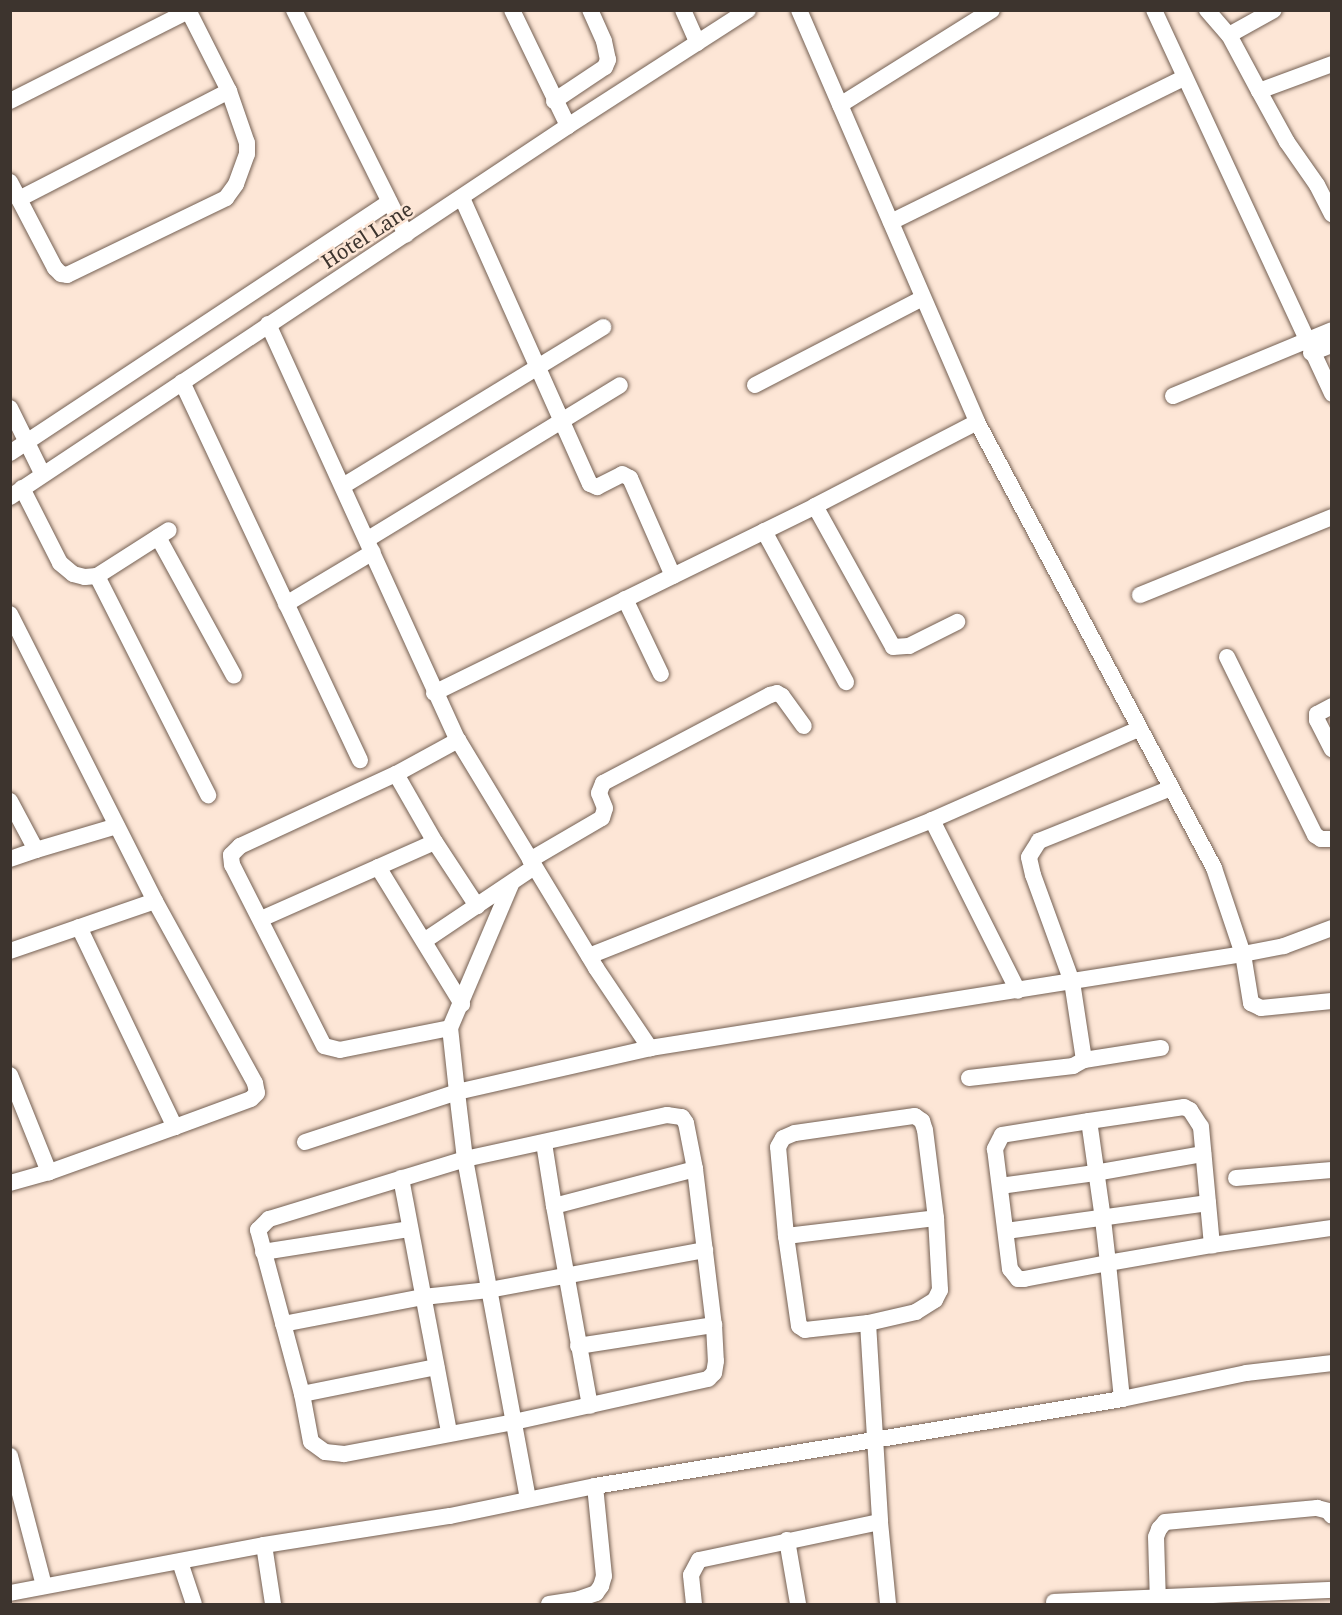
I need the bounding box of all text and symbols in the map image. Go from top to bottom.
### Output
street label: Hotel Lane [317,197,417,273]

